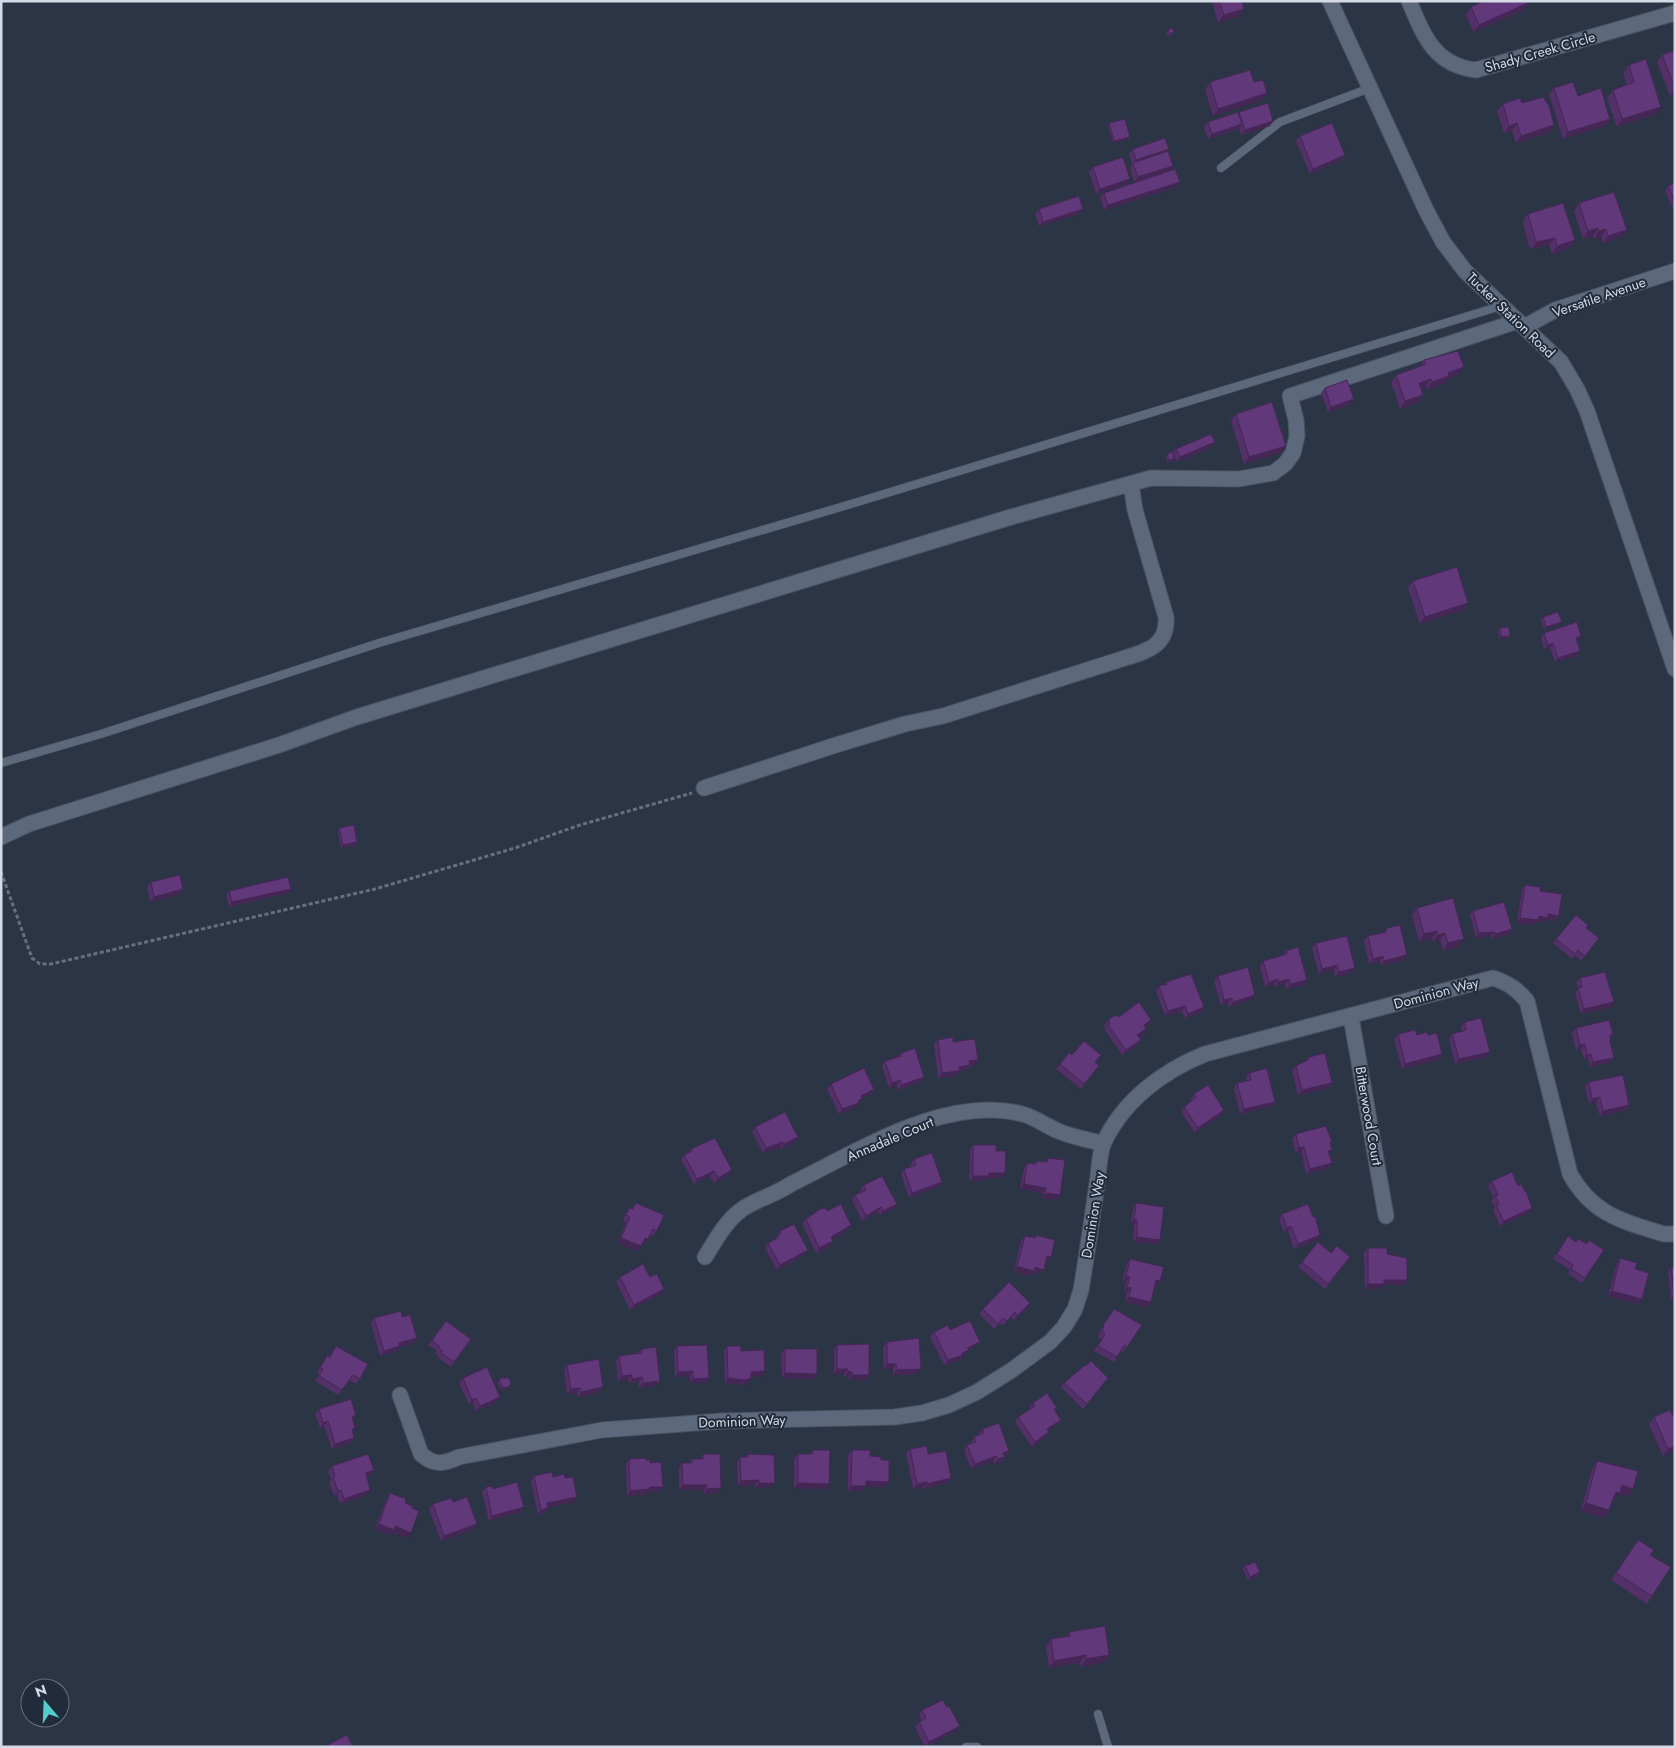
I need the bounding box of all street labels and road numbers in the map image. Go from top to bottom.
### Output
street label: Shady Creek Circle [1482,27,1598,77]
street label: Tucker Station Road [1462,268,1560,362]
street label: Versatile Avenue [1550,272,1648,322]
street label: Dominion Way [1391,972,1482,1014]
street label: Bitterwood Court [1350,1065,1388,1168]
street label: Annadale Court [843,1111,937,1166]
street label: Dominion Way [1076,1170,1110,1260]
street label: Dominion Way [698,1409,787,1433]

